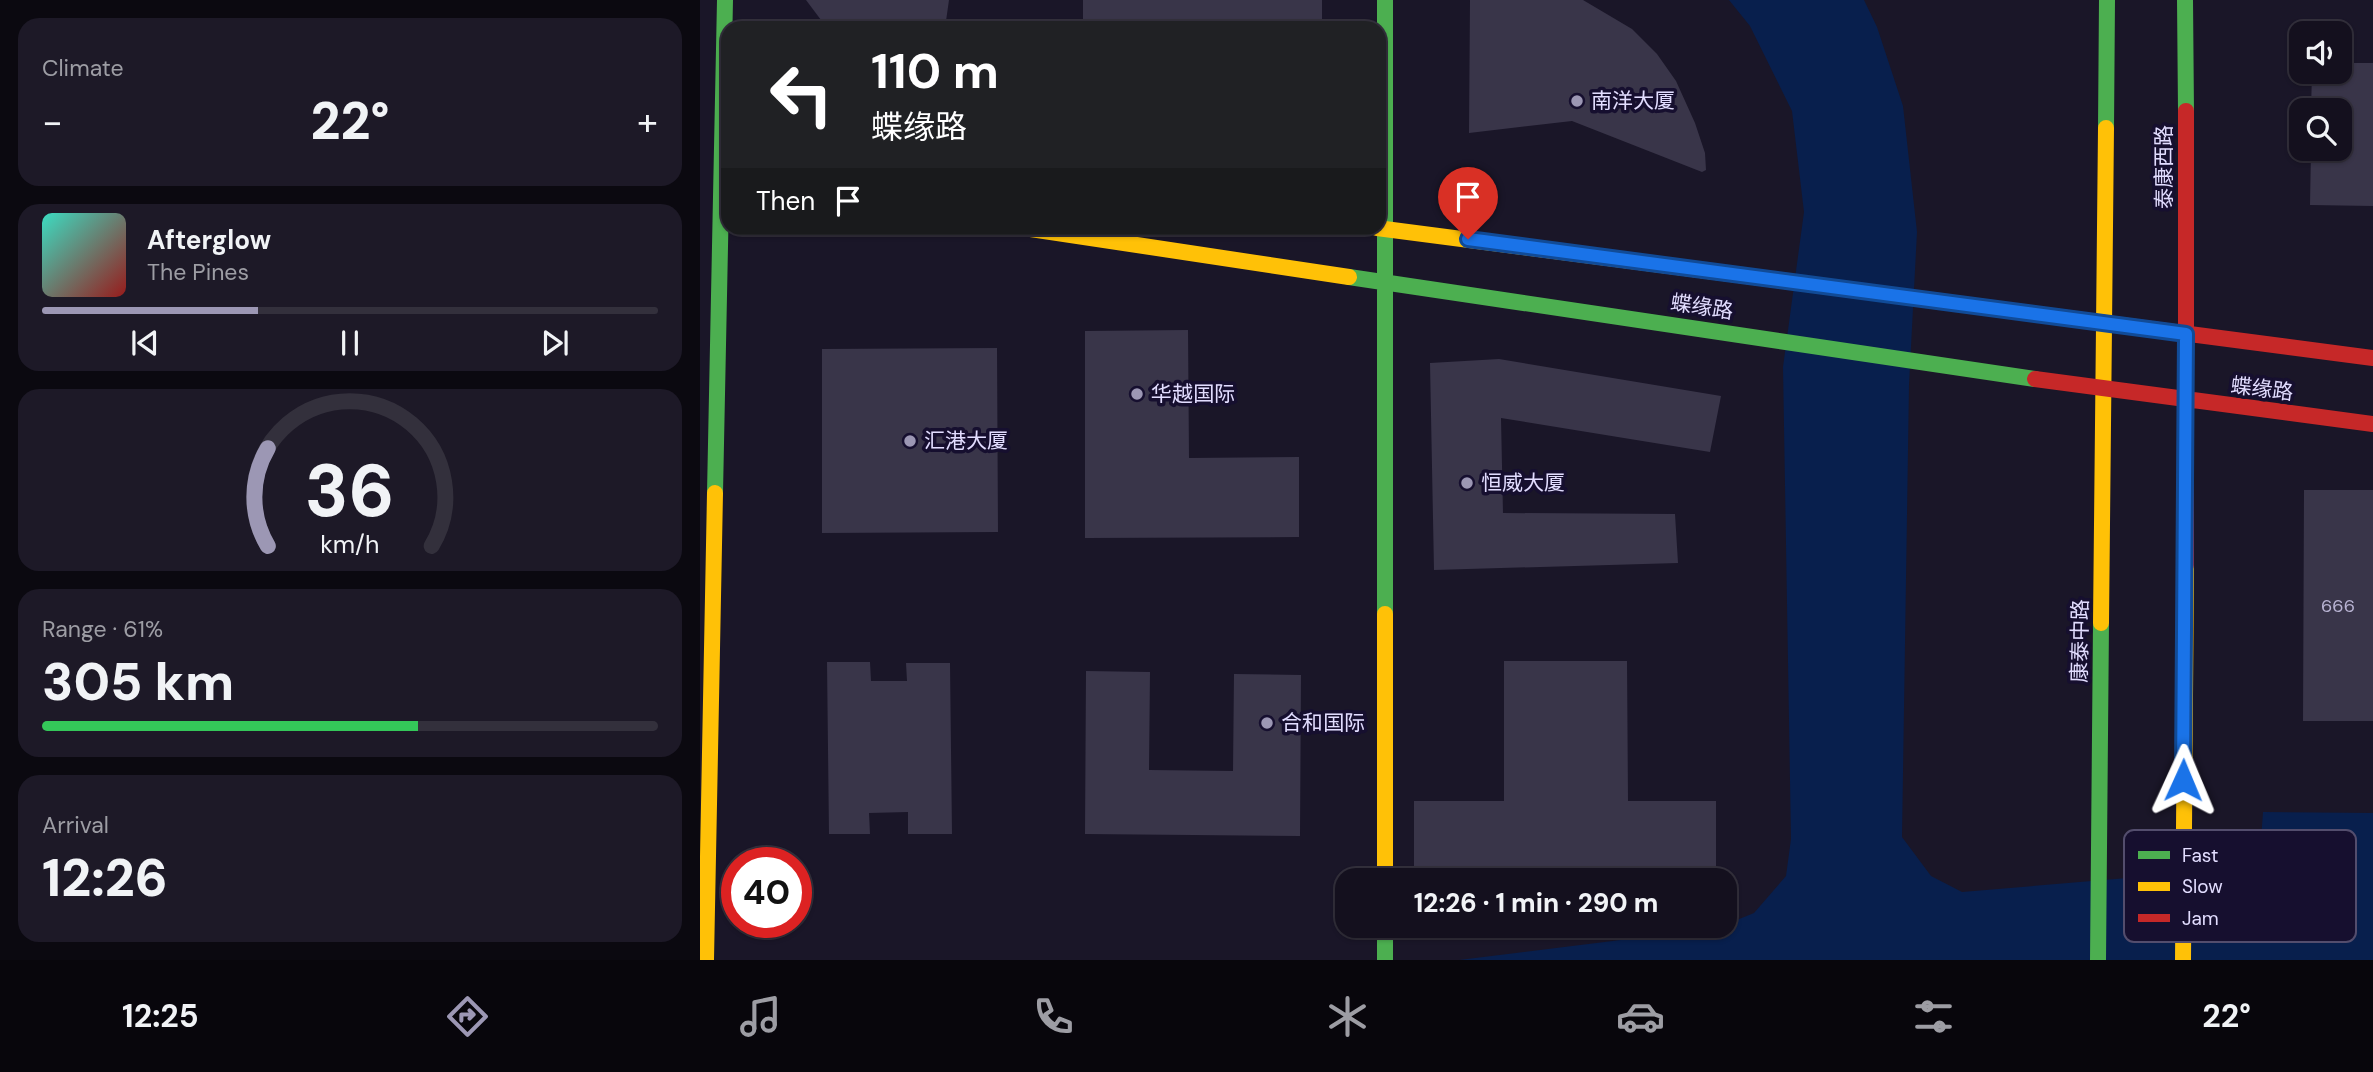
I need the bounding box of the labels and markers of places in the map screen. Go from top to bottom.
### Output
place label: 南洋大厦 [1591,87,1675,115]
marker: 南洋大厦 [1569,93,1585,109]
pin [1438,167,1498,239]
place label: 华越国际 [1151,380,1235,408]
marker: 华越国际 [1129,386,1145,402]
place label: 汇港大厦 [924,427,1008,455]
marker: 汇港大厦 [902,433,918,449]
place label: 恒威大厦 [1481,469,1565,497]
marker: 恒威大厦 [1459,475,1475,491]
place label: 合和国际 [1281,709,1365,737]
marker: 合和国际 [1259,715,1275,731]

